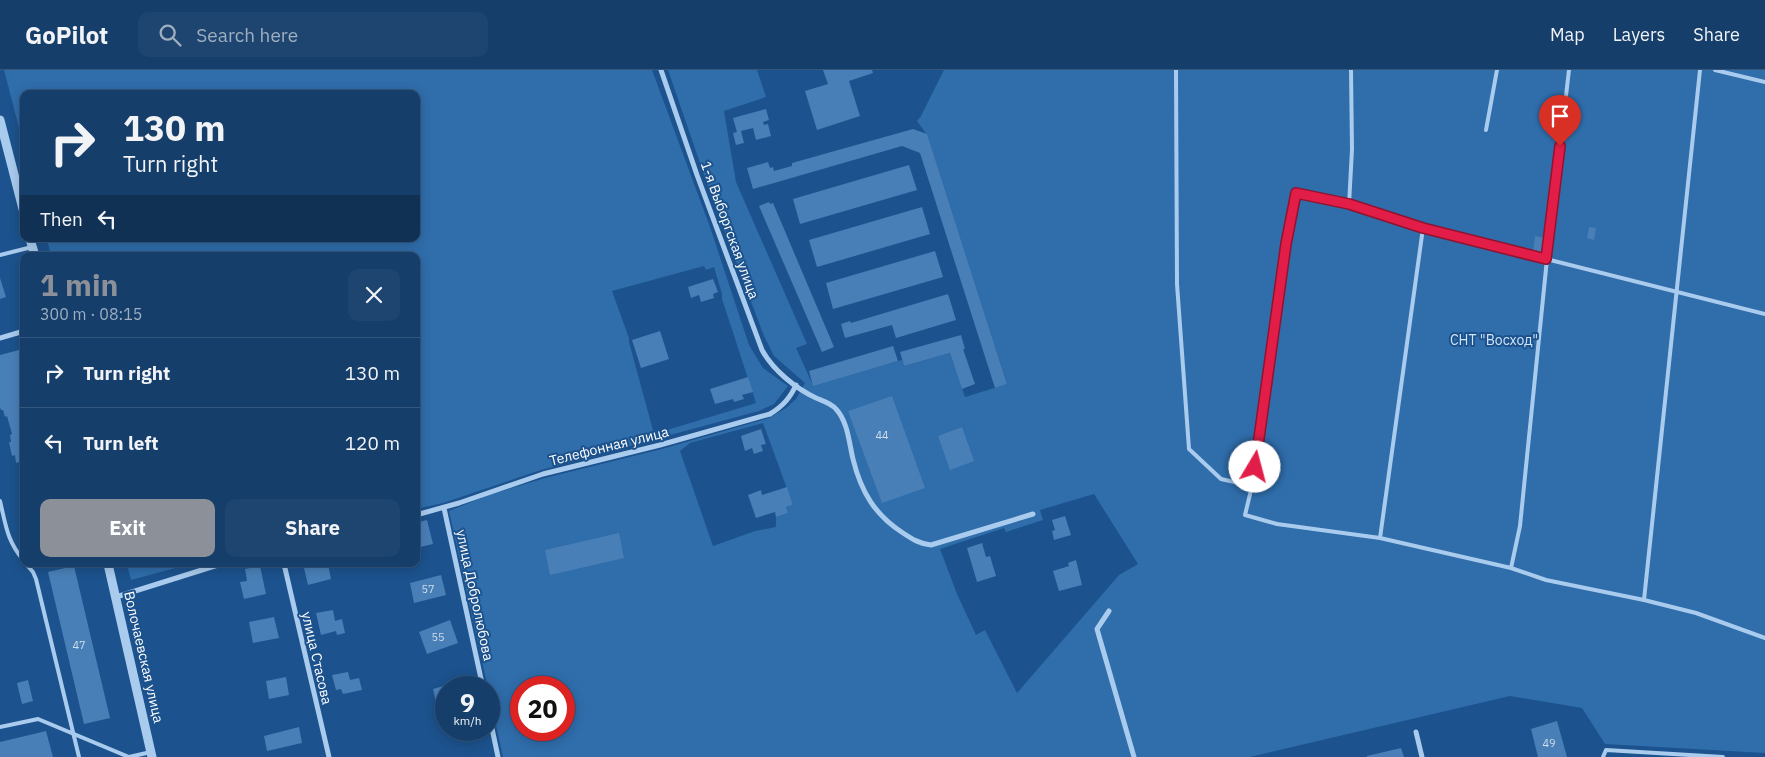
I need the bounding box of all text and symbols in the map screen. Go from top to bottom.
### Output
search box [138,12,488,57]
text: GoPilot [25,19,108,51]
icon: search [156,21,184,49]
text: Search here [196,23,298,47]
text: Map [1550,23,1585,46]
text: Layers [1613,23,1665,46]
text: Share [1693,23,1740,46]
pin [1539,95,1581,146]
icon: arrive [1546,102,1574,130]
text: 130 m [123,105,226,151]
icon: right [40,110,105,175]
text: Turn right [123,149,218,178]
street label: 1-я Выборгская улица [697,159,763,302]
icon: left [93,205,121,233]
text: Then [40,207,83,231]
text: 1 min [40,265,118,304]
button: close [348,269,400,321]
text: 300 m · 08:15 [40,304,142,324]
park label: СНТ "Восход" [1450,331,1538,349]
icon: right [40,359,68,387]
text: Turn right [83,361,170,385]
text: 130 m [345,361,400,385]
street label: Телефонная улица [548,422,671,470]
house number: 44 [875,428,889,442]
icon: left [40,429,68,457]
text: Turn left [83,431,159,455]
text: 120 m [345,431,400,455]
position arrow [1228,440,1280,492]
button: Exit [40,499,215,557]
button: Share [225,499,400,557]
street label: улица Добролюбова [452,528,498,663]
house number: 57 [421,582,435,596]
street label: Волочаевская улица [120,589,168,725]
street label: улица Стасова [298,610,337,707]
house number: 55 [431,630,445,644]
house number: 47 [72,638,86,652]
speed limit sign: 20 [510,676,575,741]
text: 9 [460,686,475,719]
text: km/h [453,713,482,728]
house number: 49 [1542,736,1556,750]

